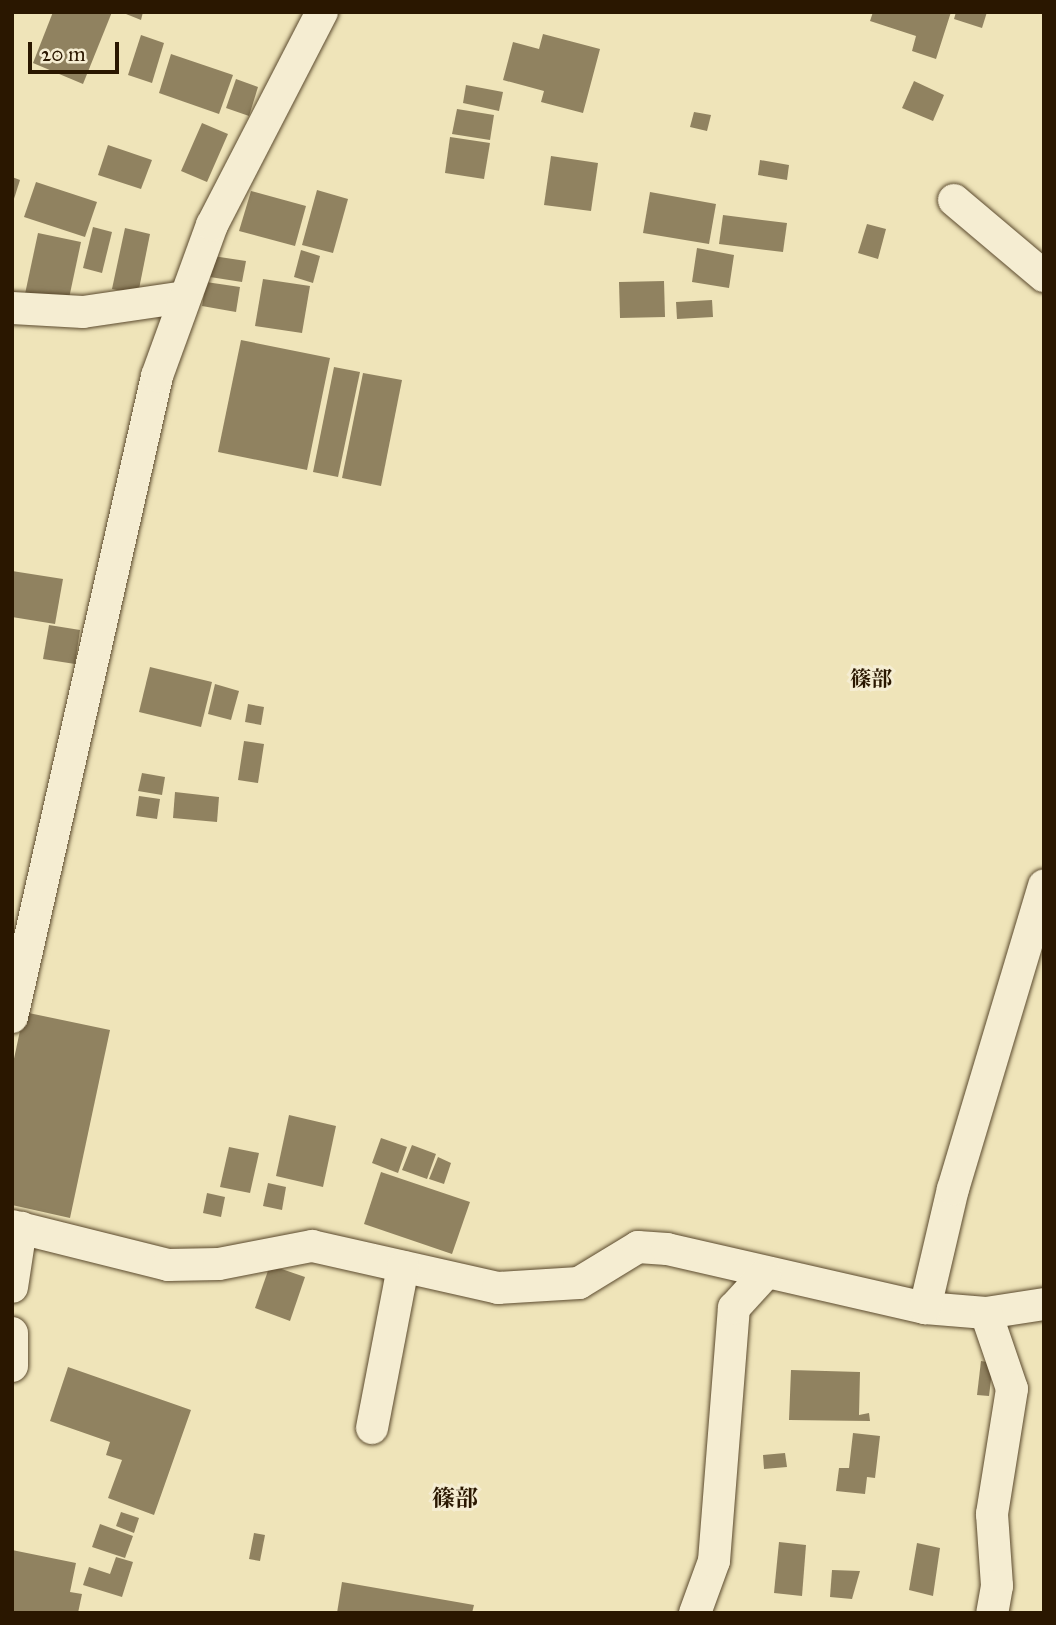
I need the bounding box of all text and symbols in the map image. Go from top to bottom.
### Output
scale bar [32,28,122,72]
text: 20 m [41,41,86,67]
district label: 篠部 [850,666,892,692]
district label: 篠部 [432,1484,478,1512]

